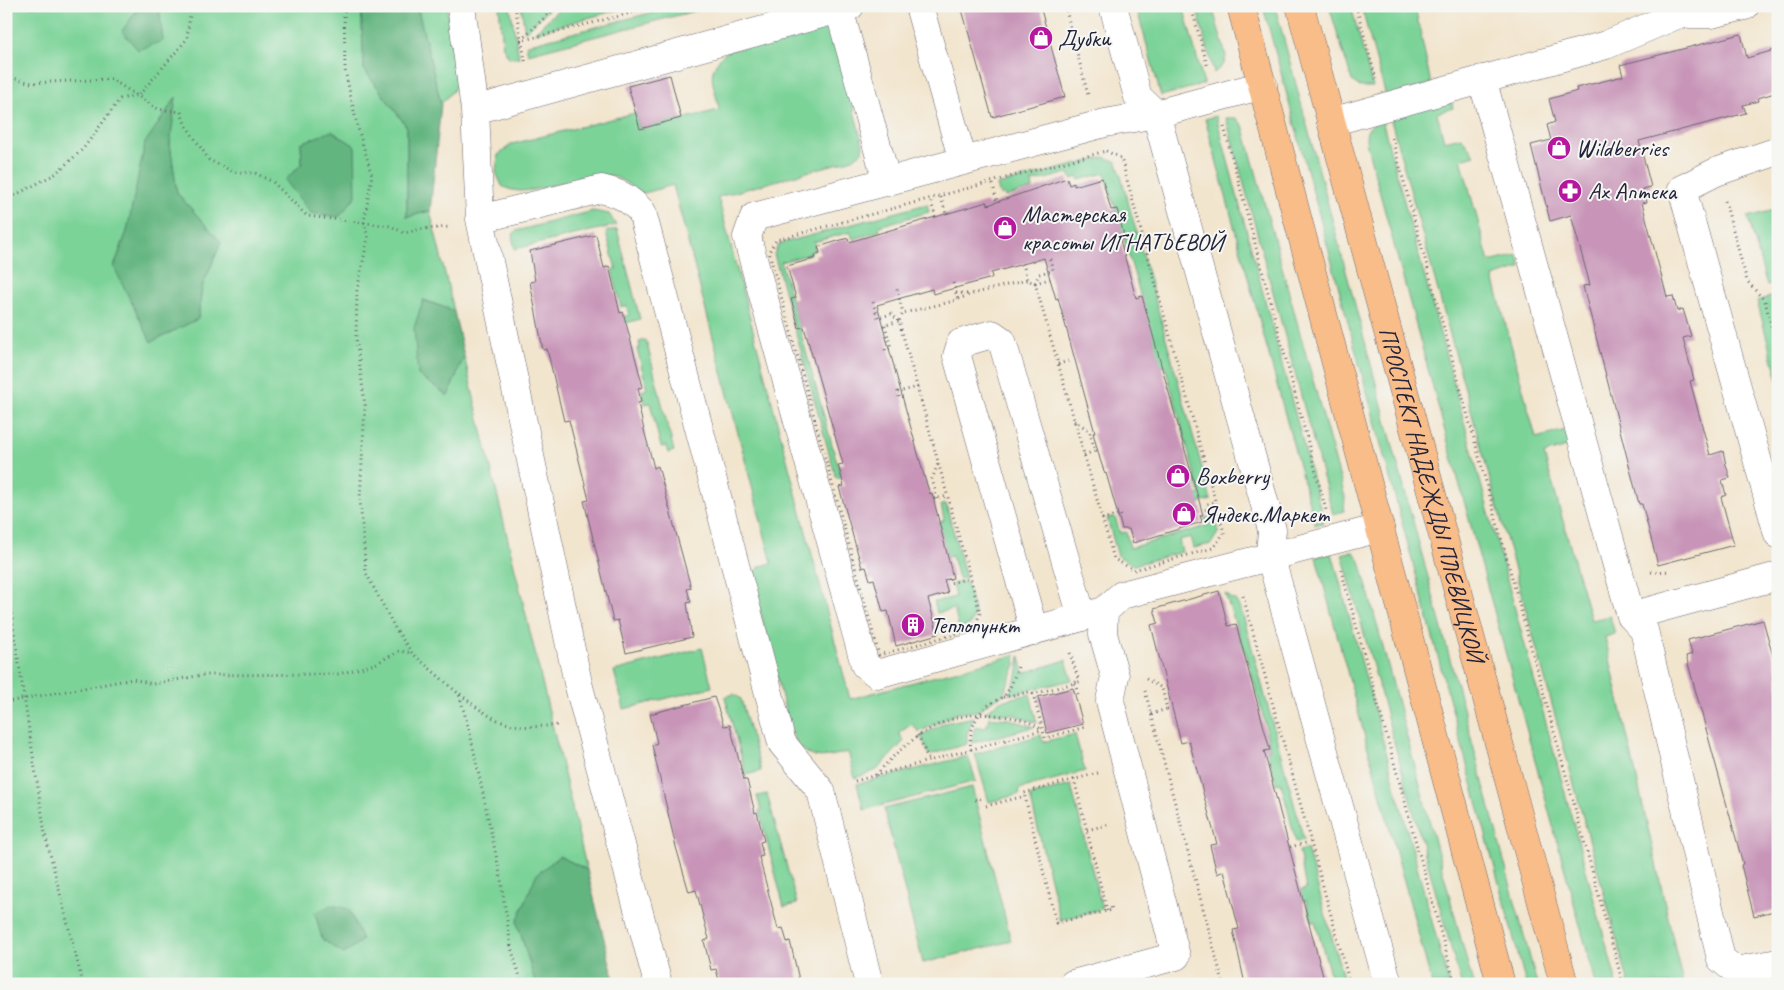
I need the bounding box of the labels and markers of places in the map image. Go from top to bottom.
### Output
place label: Дубки [1058,23,1112,53]
shop icon: Дубки [1028,25,1054,51]
place label: Wildberries [1576,133,1670,163]
shop icon: Wildberries [1546,135,1572,161]
place label: Ах Аптека [1588,176,1677,206]
pharmacy icon: Ах Аптека [1557,178,1583,204]
place label: Мастерская красоты ИГНАТЬЕВОЙ [1022,199,1227,257]
shop icon: Мастерская красоты ИГНАТЬЕВОЙ [992,215,1018,241]
place label: Boxberry [1196,461,1271,491]
shop icon: Boxberry [1165,463,1191,489]
place label: Яндекс.Маркет [1202,499,1330,529]
shop icon: Яндекс.Маркет [1171,501,1197,527]
place label: Теплопункт [930,610,1020,640]
building icon: Теплопункт [900,612,926,638]

